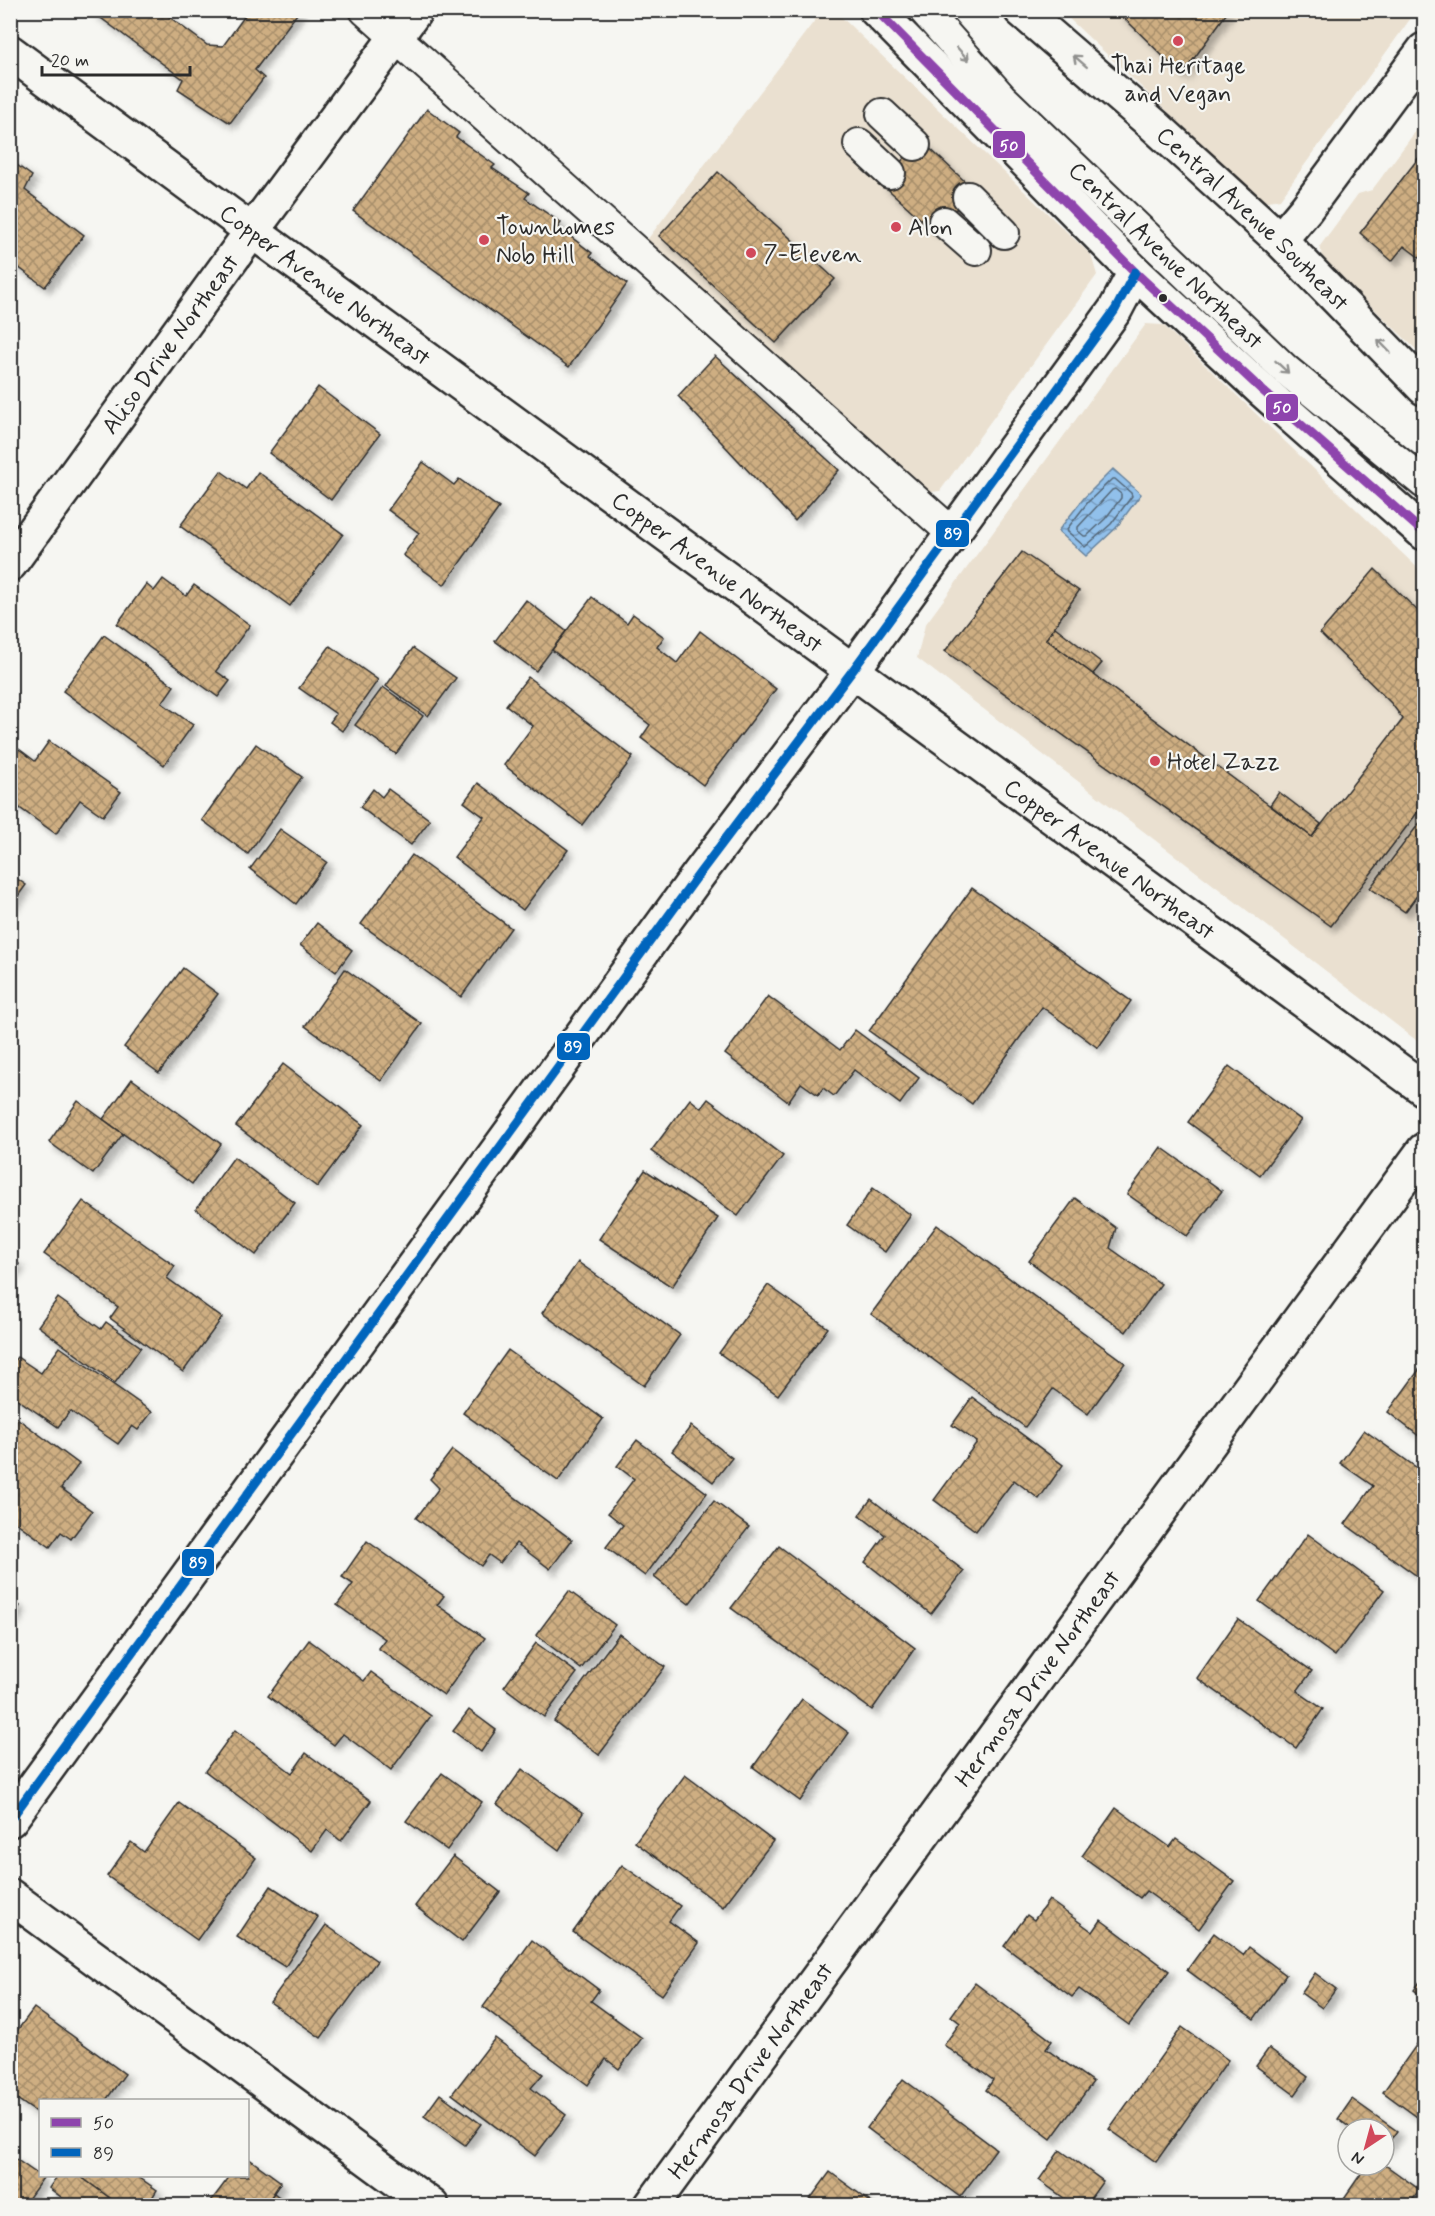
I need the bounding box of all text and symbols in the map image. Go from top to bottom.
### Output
marker: Thai Heritage and Vegan [1171,34,1185,48]
scale bar [42,39,190,77]
one-way arrow [956,46,970,61]
text: 20 m [51,49,89,73]
place label: Thai Heritage and Vegan [1110,51,1246,110]
one-way arrow [1072,54,1087,68]
street label: Central Avenue Southeast [1149,121,1355,319]
line badge: 50 [992,130,1026,159]
text: 50 [1000,136,1018,157]
street label: Central Avenue Northeast [1061,156,1270,357]
street label: Copper Avenue Northeast [213,198,437,374]
place label: Townhomes Nob Hill [496,212,615,271]
place label: Alon [908,213,953,244]
marker: Alon [889,220,903,234]
marker: Townhomes Nob Hill [477,233,491,247]
place label: 7-Eleven [763,239,862,270]
marker: 7-Eleven [744,246,758,260]
street label: Aliso Drive Northeast [95,248,247,441]
unlabelled marker [1157,292,1169,304]
one-way arrow [1376,339,1391,354]
one-way arrow [1275,359,1290,374]
line badge: 50 [1265,393,1299,422]
text: 50 [1273,398,1291,419]
street label: Copper Avenue Northeast [605,485,829,661]
line badge: 89 [935,519,970,548]
text: 89 [944,524,962,545]
place label: Hotel Zazz [1167,747,1280,778]
marker: Hotel Zazz [1148,754,1162,768]
street label: Copper Avenue Northeast [997,772,1221,948]
line badge: 89 [556,1032,591,1061]
text: 89 [564,1037,582,1058]
line badge: 89 [181,1548,215,1577]
text: 89 [189,1553,207,1574]
street label: Hermosa Drive Northeast [949,1564,1129,1794]
street label: Hermosa Drive Northeast [662,1956,841,2186]
legend [39,2099,249,2177]
text: 50 [93,2112,114,2136]
north arrow [1336,2117,1396,2177]
text: 89 [93,2142,114,2166]
text: N [1348,2146,1369,2170]

